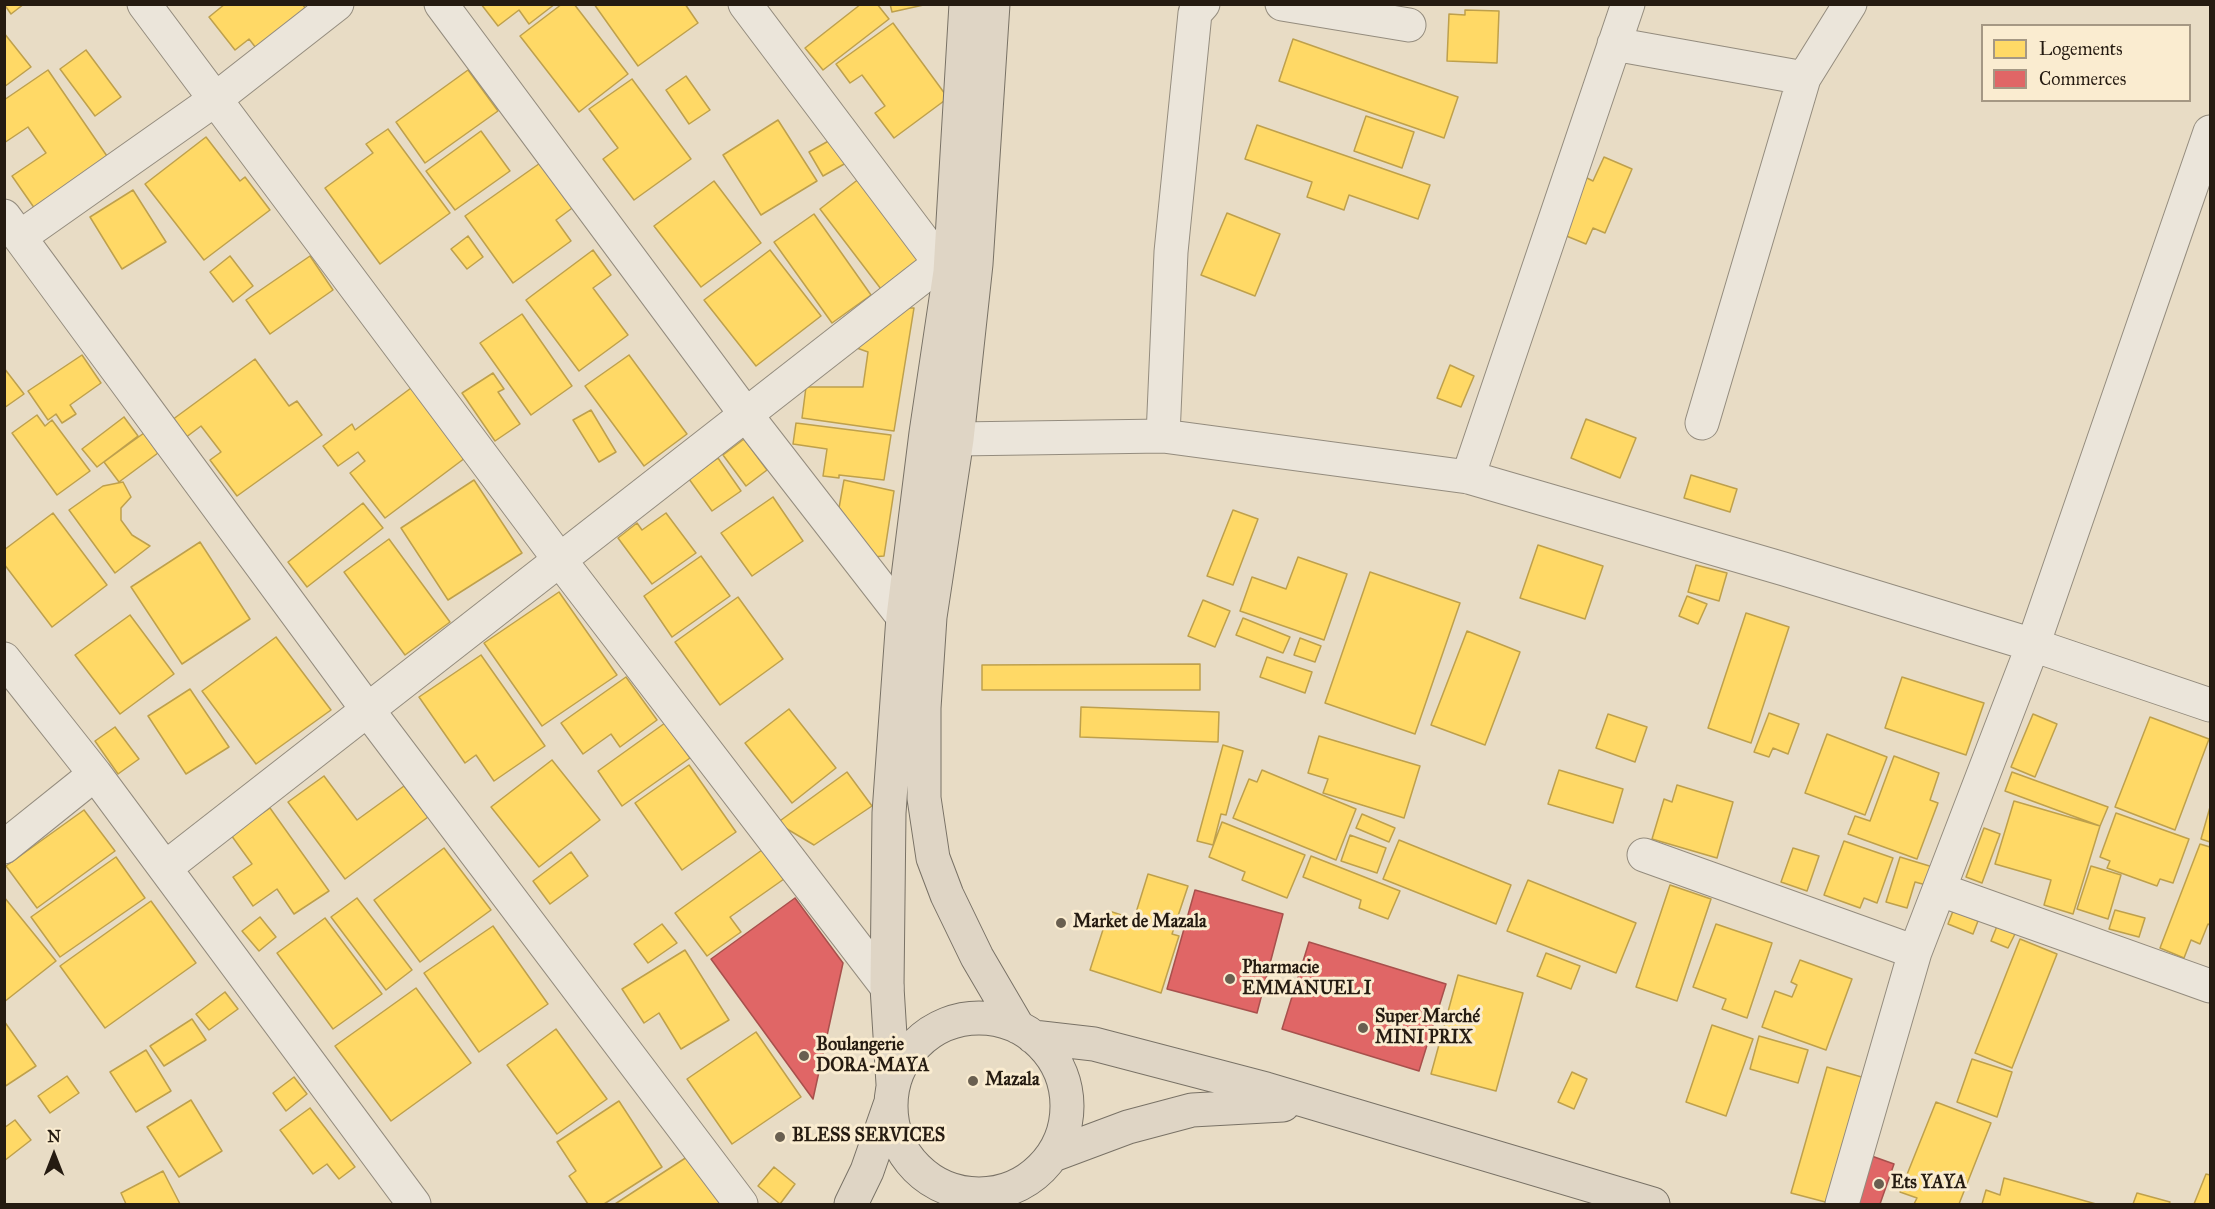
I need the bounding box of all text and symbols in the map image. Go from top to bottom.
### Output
legend [1981,24,2191,102]
text: Logements [2039,38,2123,60]
text: Commerces [2039,68,2126,90]
place label: Market de Mazala [1073,912,1207,934]
marker: Market de Mazala [1054,916,1068,930]
place label: Pharmacie EMMANUEL I [1242,958,1371,1000]
marker: Pharmacie EMMANUEL I [1223,972,1237,986]
place label: Super Marché MINI PRIX [1375,1007,1480,1050]
marker: Super Marché MINI PRIX [1356,1021,1370,1035]
place label: Boulangerie DORA-MAYA [816,1035,929,1078]
marker: Boulangerie DORA-MAYA [797,1049,811,1063]
place label: Mazala [985,1070,1040,1092]
marker: Mazala [966,1074,980,1088]
north arrow [24,1125,84,1185]
place label: BLESS SERVICES [792,1126,945,1148]
text: N [47,1127,61,1146]
marker: BLESS SERVICES [773,1130,787,1144]
place label: Ets YAYA [1891,1173,1967,1195]
marker: Ets YAYA [1872,1177,1886,1191]

